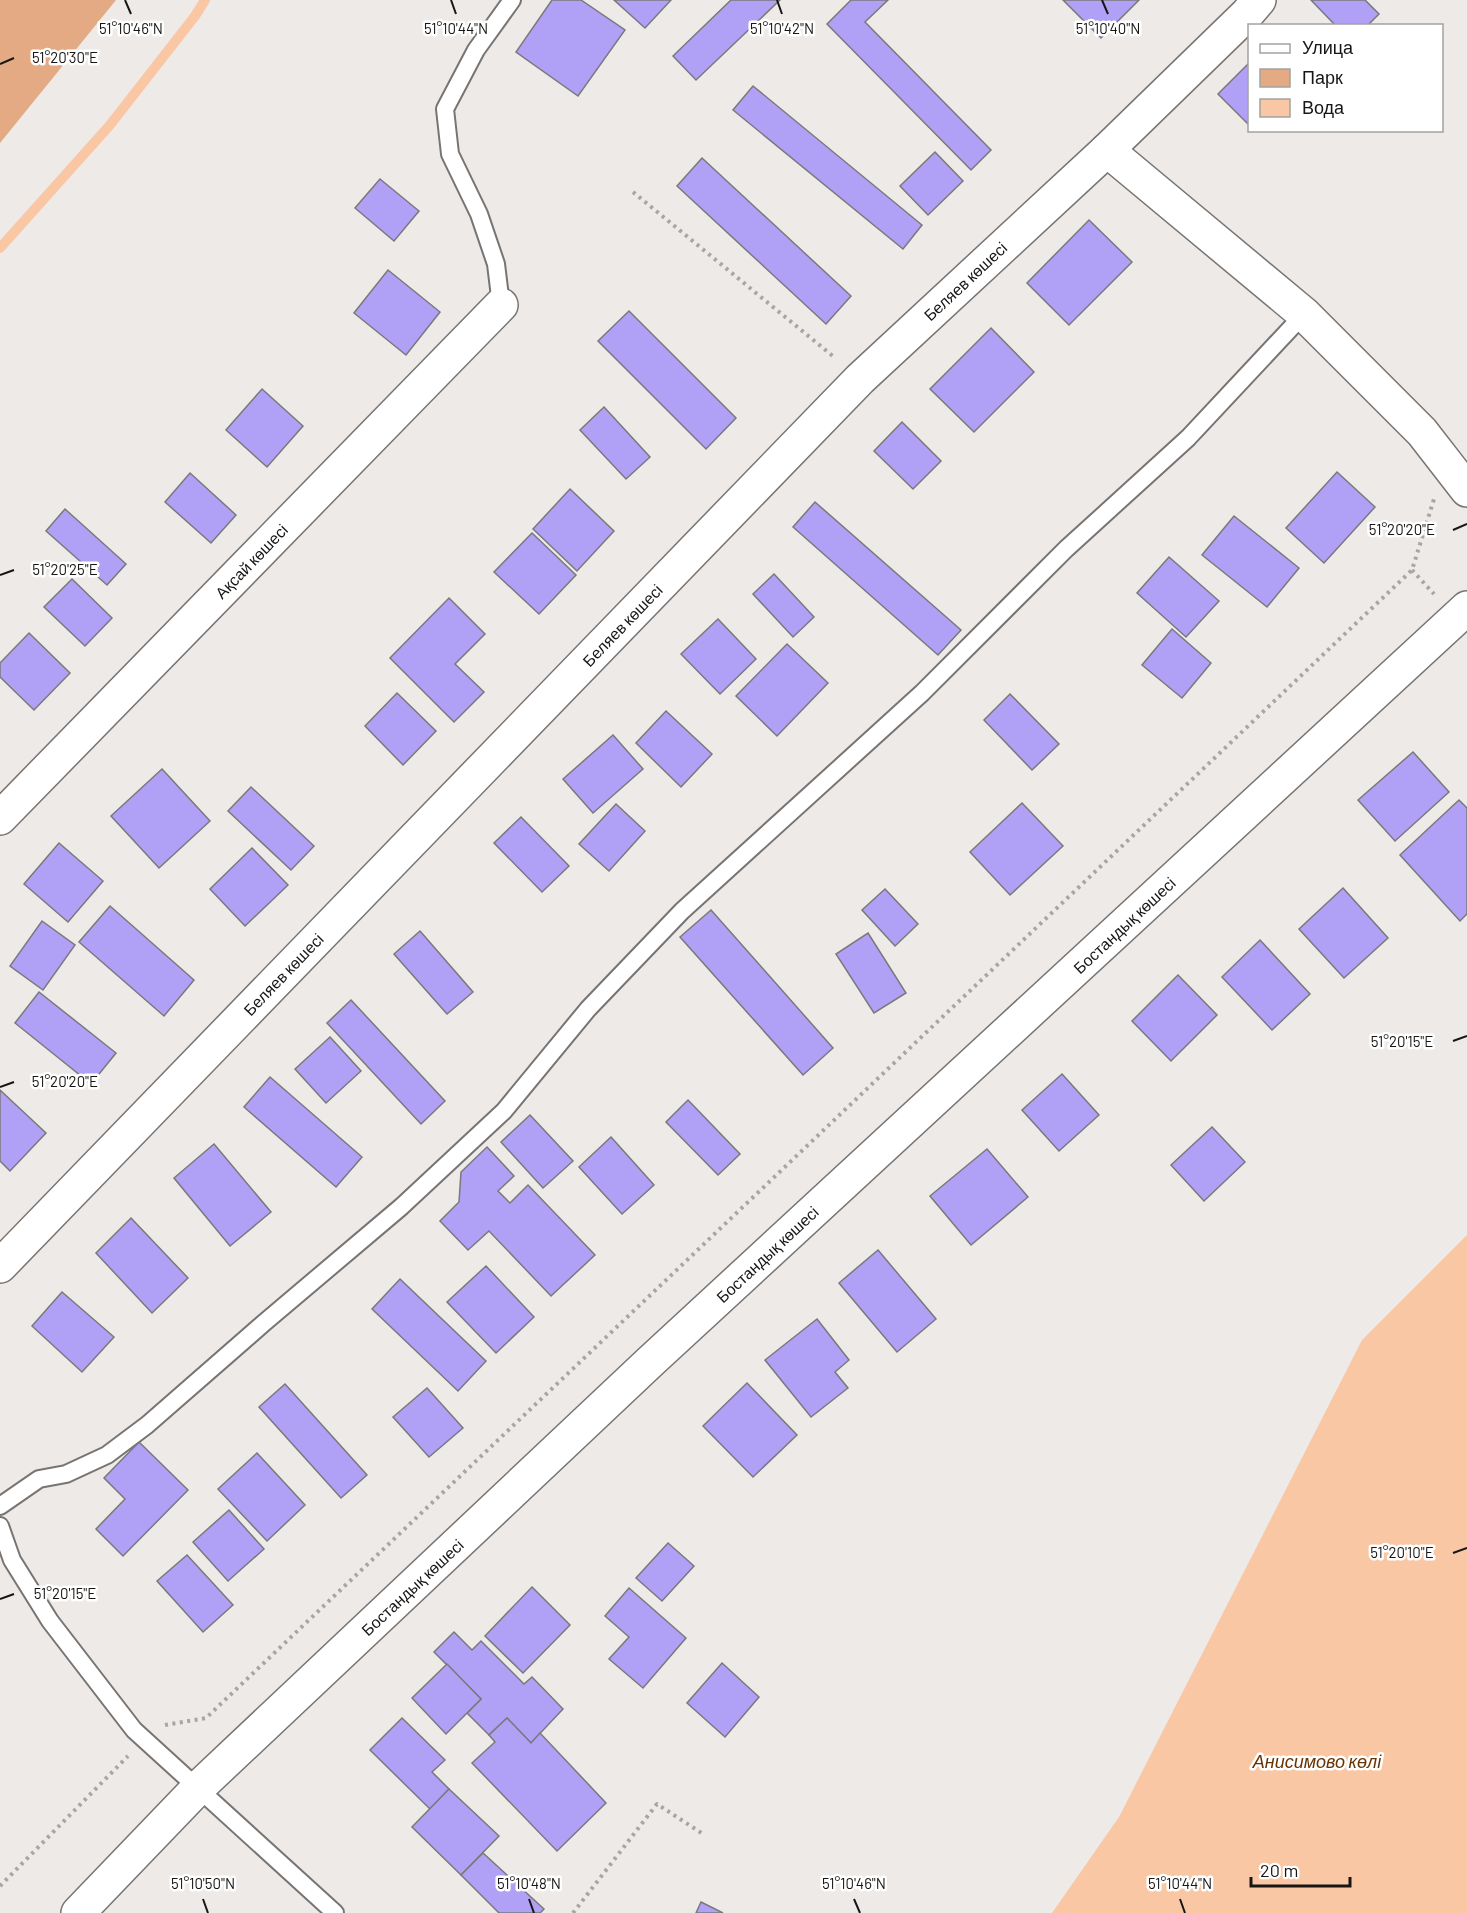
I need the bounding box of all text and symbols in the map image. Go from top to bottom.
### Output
text: 51°10'46"N [99,19,163,37]
text: 51°10'44"N [424,19,488,37]
text: 51°10'42"N [750,19,814,37]
text: 51°10'40"N [1076,19,1140,37]
legend [1248,24,1443,132]
text: Улица [1302,36,1354,58]
text: 51°20'30"E [32,48,98,66]
text: Парк [1302,66,1343,88]
text: Вода [1302,96,1345,118]
street label: Беляев көшесі [920,238,1010,324]
street label: Ақсай көшесі [211,520,291,602]
text: 51°20'20"E [1369,520,1435,538]
text: 51°20'25"E [32,560,98,578]
street label: Беляев көшесі [578,580,666,670]
street label: Бостандық көшесі [1069,873,1179,977]
street label: Беляев көшесі [239,929,327,1019]
text: 51°20'15"E [1371,1032,1433,1050]
text: 51°20'20"E [32,1072,98,1090]
street label: Бостандық көшесі [712,1202,822,1306]
street label: Бостандық көшесі [357,1535,467,1639]
text: 51°20'10"E [1370,1543,1434,1561]
text: 51°20'15"E [34,1584,96,1602]
water label: Анисимово көлі [1252,1750,1382,1772]
scale bar [1251,1850,1350,1888]
text: 20 m [1260,1859,1298,1881]
text: 51°10'50"N [171,1874,235,1892]
text: 51°10'48"N [497,1874,561,1892]
text: 51°10'46"N [822,1874,886,1892]
text: 51°10'44"N [1148,1874,1212,1892]

